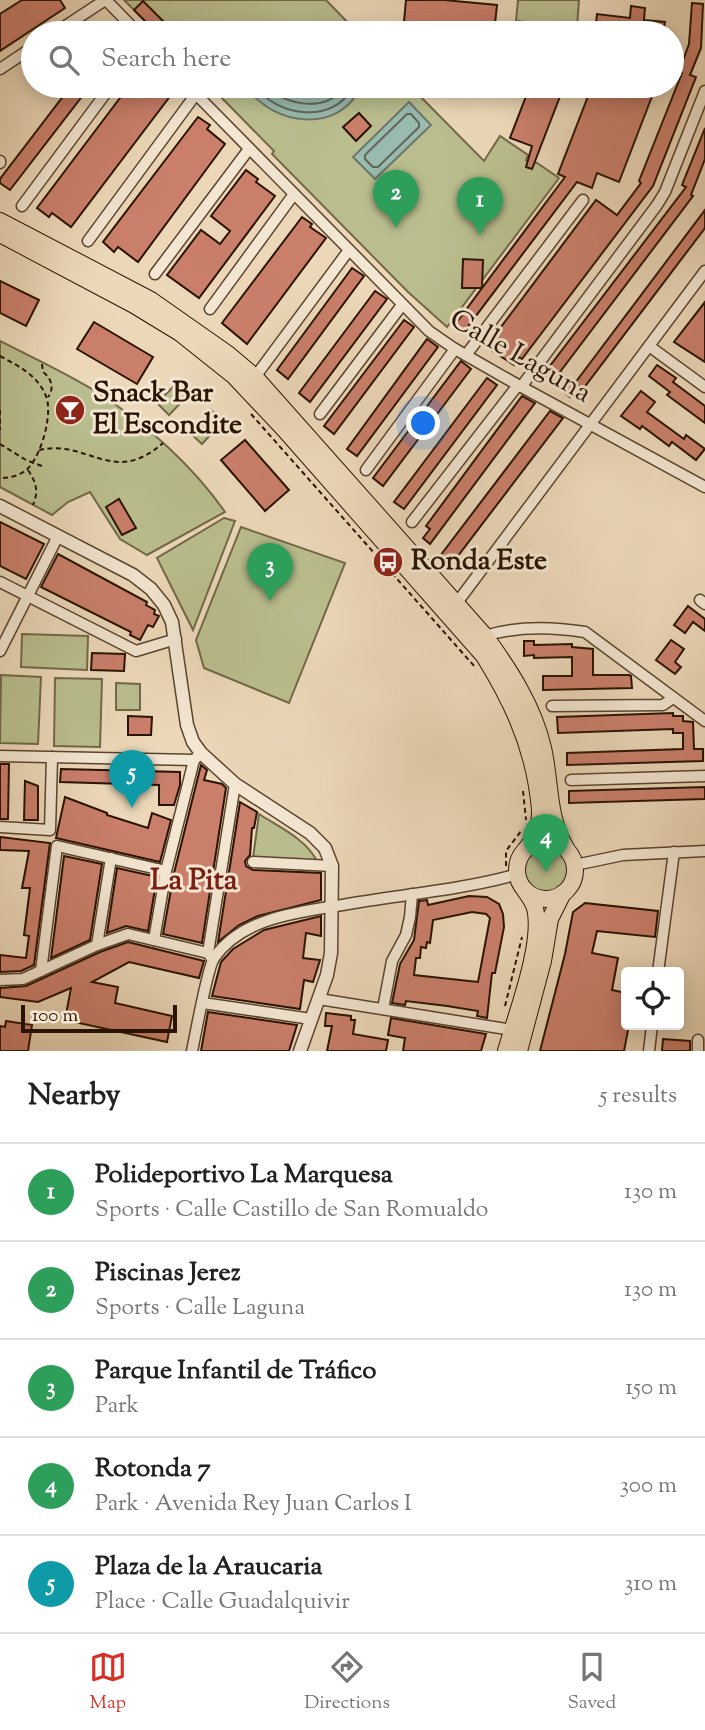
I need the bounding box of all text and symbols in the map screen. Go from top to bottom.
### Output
search box [21,21,684,98]
icon: search [45,41,83,79]
text: Search here [101,41,231,78]
pin: 2 [373,170,419,228]
pin: 1 [457,177,503,235]
street label: Calle Laguna [442,300,599,414]
place label: Snack Bar El Escondite [93,374,242,446]
bar icon: Snack Bar El Escondite [53,393,87,427]
your location [406,406,440,440]
place label: Ronda Este [411,542,547,582]
pin: 3 [247,543,293,601]
bus stop icon: Ronda Este [371,545,405,579]
pin: 5 [109,750,155,808]
pin: 4 [523,814,569,872]
district label: La Pita [150,860,238,903]
map controls [621,967,684,1030]
button: locate [621,967,684,1030]
scale bar [21,1002,177,1034]
text: 100 m [32,1003,78,1030]
text: Nearby [28,1075,120,1118]
text: 5 results [600,1080,677,1113]
text: Polideportivo La Marquesa [95,1157,393,1194]
text: 1 [47,1176,55,1209]
text: 130 m [624,1176,677,1209]
text: Sports · Calle Castillo de San Romualdo [95,1194,488,1227]
text: Piscinas Jerez [95,1255,241,1292]
text: 2 [46,1274,56,1307]
text: 130 m [624,1274,677,1307]
text: Sports · Calle Laguna [95,1292,305,1325]
text: Parque Infantil de Tráfico [95,1353,376,1390]
text: 3 [46,1372,56,1405]
text: 150 m [625,1372,677,1405]
text: Park [95,1390,139,1423]
text: Rotonda 7 [95,1451,210,1488]
text: 4 [45,1470,57,1503]
text: 300 m [620,1470,677,1503]
text: Park · Avenida Rey Juan Carlos I [95,1488,411,1521]
text: Plaza de la Araucaria [95,1549,323,1586]
text: 5 [47,1568,55,1601]
text: 310 m [624,1568,677,1601]
text: Place · Calle Guadalquivir [95,1586,350,1619]
tab: Map [89,1648,127,1717]
tab: Directions [304,1648,390,1717]
tab: Saved [567,1648,616,1717]

